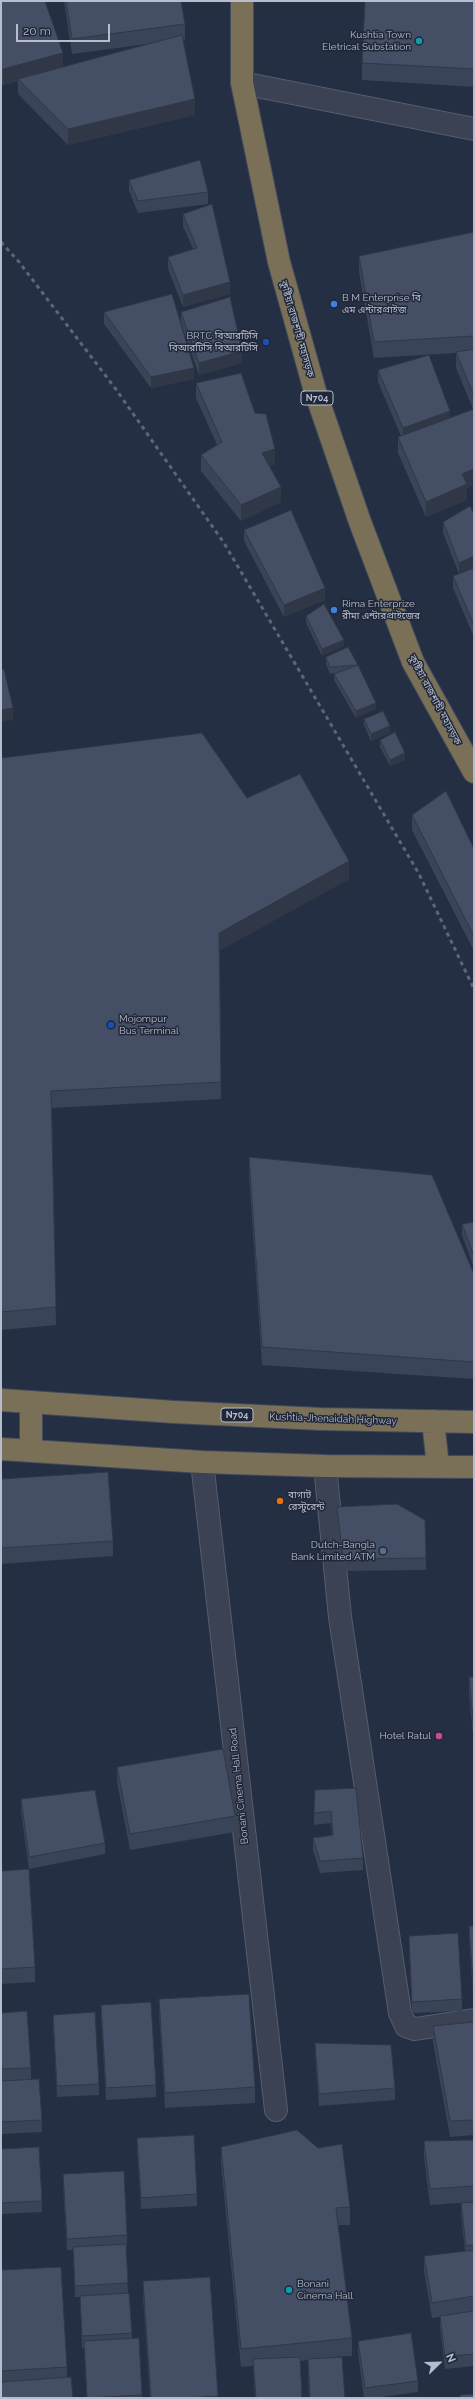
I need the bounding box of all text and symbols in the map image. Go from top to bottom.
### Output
scale bar [18,16,112,42]
text: 20 m [23,24,51,38]
place label: Kushtia Town Eletrical Substation [322,29,411,52]
marker: Kushtia Town Eletrical Substation [414,36,424,46]
street label: কুষ্টিয়া রাজশাহী মহাসড়ক [277,279,317,379]
place label: B M Enterprise বি এম এন্টারপ্রাইজ [342,292,421,316]
marker: B M Enterprise বি এম এন্টারপ্রাইজ [329,299,339,309]
place label: BRTC বিআরটিসি বিআরটিসি বিআরটিসি [169,330,258,354]
marker: BRTC বিআরটিসি বিআরটিসি বিআরটিসি [261,337,271,347]
road number: N704 [301,391,333,405]
place label: Rima Enterprize রীমা এন্টারপ্রাইজের [342,598,420,622]
marker: Rima Enterprize রীমা এন্টারপ্রাইজের [329,605,339,615]
street label: কুষ্টিয়া রাজশাহী মহাসড়ক [406,653,464,747]
place label: Mojompur Bus Terminal [119,1013,179,1036]
marker: Mojompur Bus Terminal [106,1020,116,1030]
road number: N704 [221,1408,253,1422]
street label: Kushtia-Jhenaidah Highway [269,1411,397,1427]
place label: বাগাট রেস্টুরেন্ট [288,1489,324,1512]
marker: বাগাট রেস্টুরেন্ট [275,1496,285,1506]
place label: Dutch-Bangla Bank Limited ATM [291,1539,375,1562]
marker: Dutch-Bangla Bank Limited ATM [378,1546,388,1556]
street label: Bonani Cinema Hall Road [227,1727,251,1845]
place label: Hotel Ratul [380,1730,431,1742]
marker: Hotel Ratul [434,1731,444,1741]
place label: Bonani Cinema Hall [297,2278,353,2302]
marker: Bonani Cinema Hall [284,2285,294,2295]
north arrow [419,2343,459,2383]
text: N [443,2352,458,2365]

